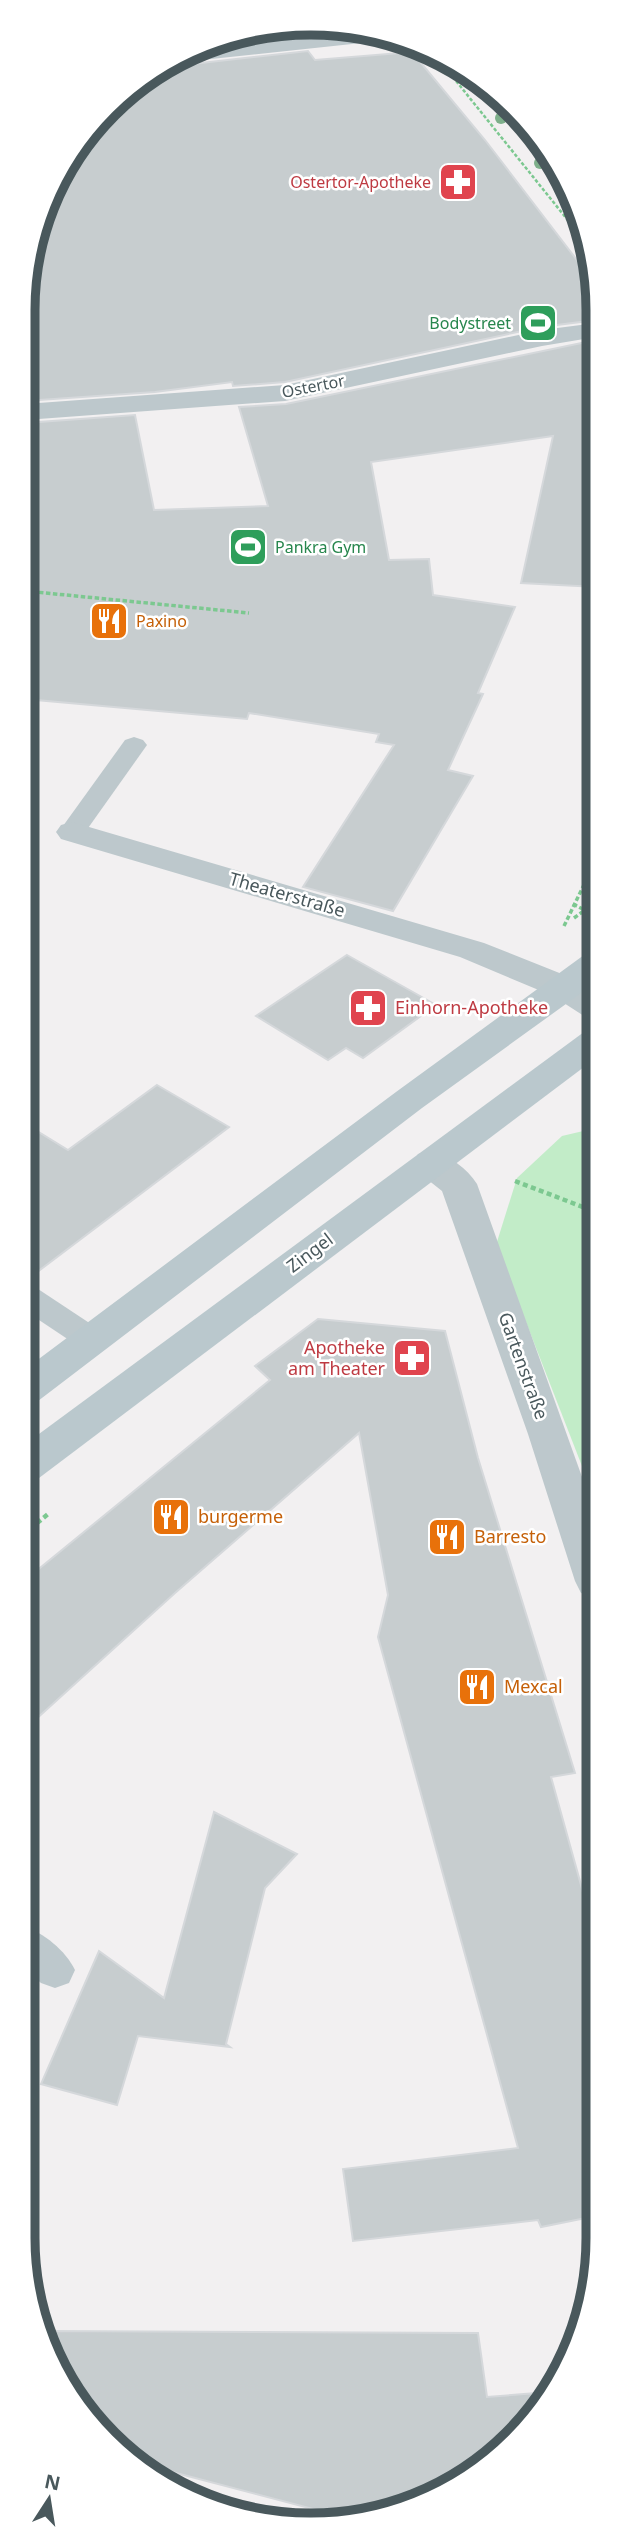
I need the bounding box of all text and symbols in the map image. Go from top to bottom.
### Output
pharmacy icon: Ostertor-Apotheke [437,161,479,203]
place label: Ostertor-Apotheke [290,171,431,193]
sports icon: Bodystreet [517,302,559,344]
place label: Bodystreet [429,312,511,334]
street label: Ostertor [280,369,347,403]
sports icon: Pankra Gym [227,526,269,568]
place label: Pankra Gym [275,536,366,558]
restaurant icon: Paxino [88,600,130,642]
place label: Paxino [136,610,187,632]
street label: Theaterstraße [227,866,348,922]
pharmacy icon: Einhorn-Apotheke [347,987,389,1029]
place label: Einhorn-Apotheke [395,995,548,1019]
street label: Zingel [281,1227,337,1277]
street label: Gartenstraße [493,1309,554,1422]
place label: Apotheke am Theater [288,1335,386,1380]
pharmacy icon: Apotheke am Theater [391,1337,433,1379]
restaurant icon: burgerme [150,1496,192,1538]
place label: burgerme [198,1504,283,1528]
restaurant icon: Barresto [426,1516,468,1558]
place label: Barresto [474,1524,546,1548]
restaurant icon: Mexcal [456,1666,498,1708]
place label: Mexcal [504,1674,563,1698]
north arrow [14,2464,84,2534]
text: N [42,2468,63,2497]

